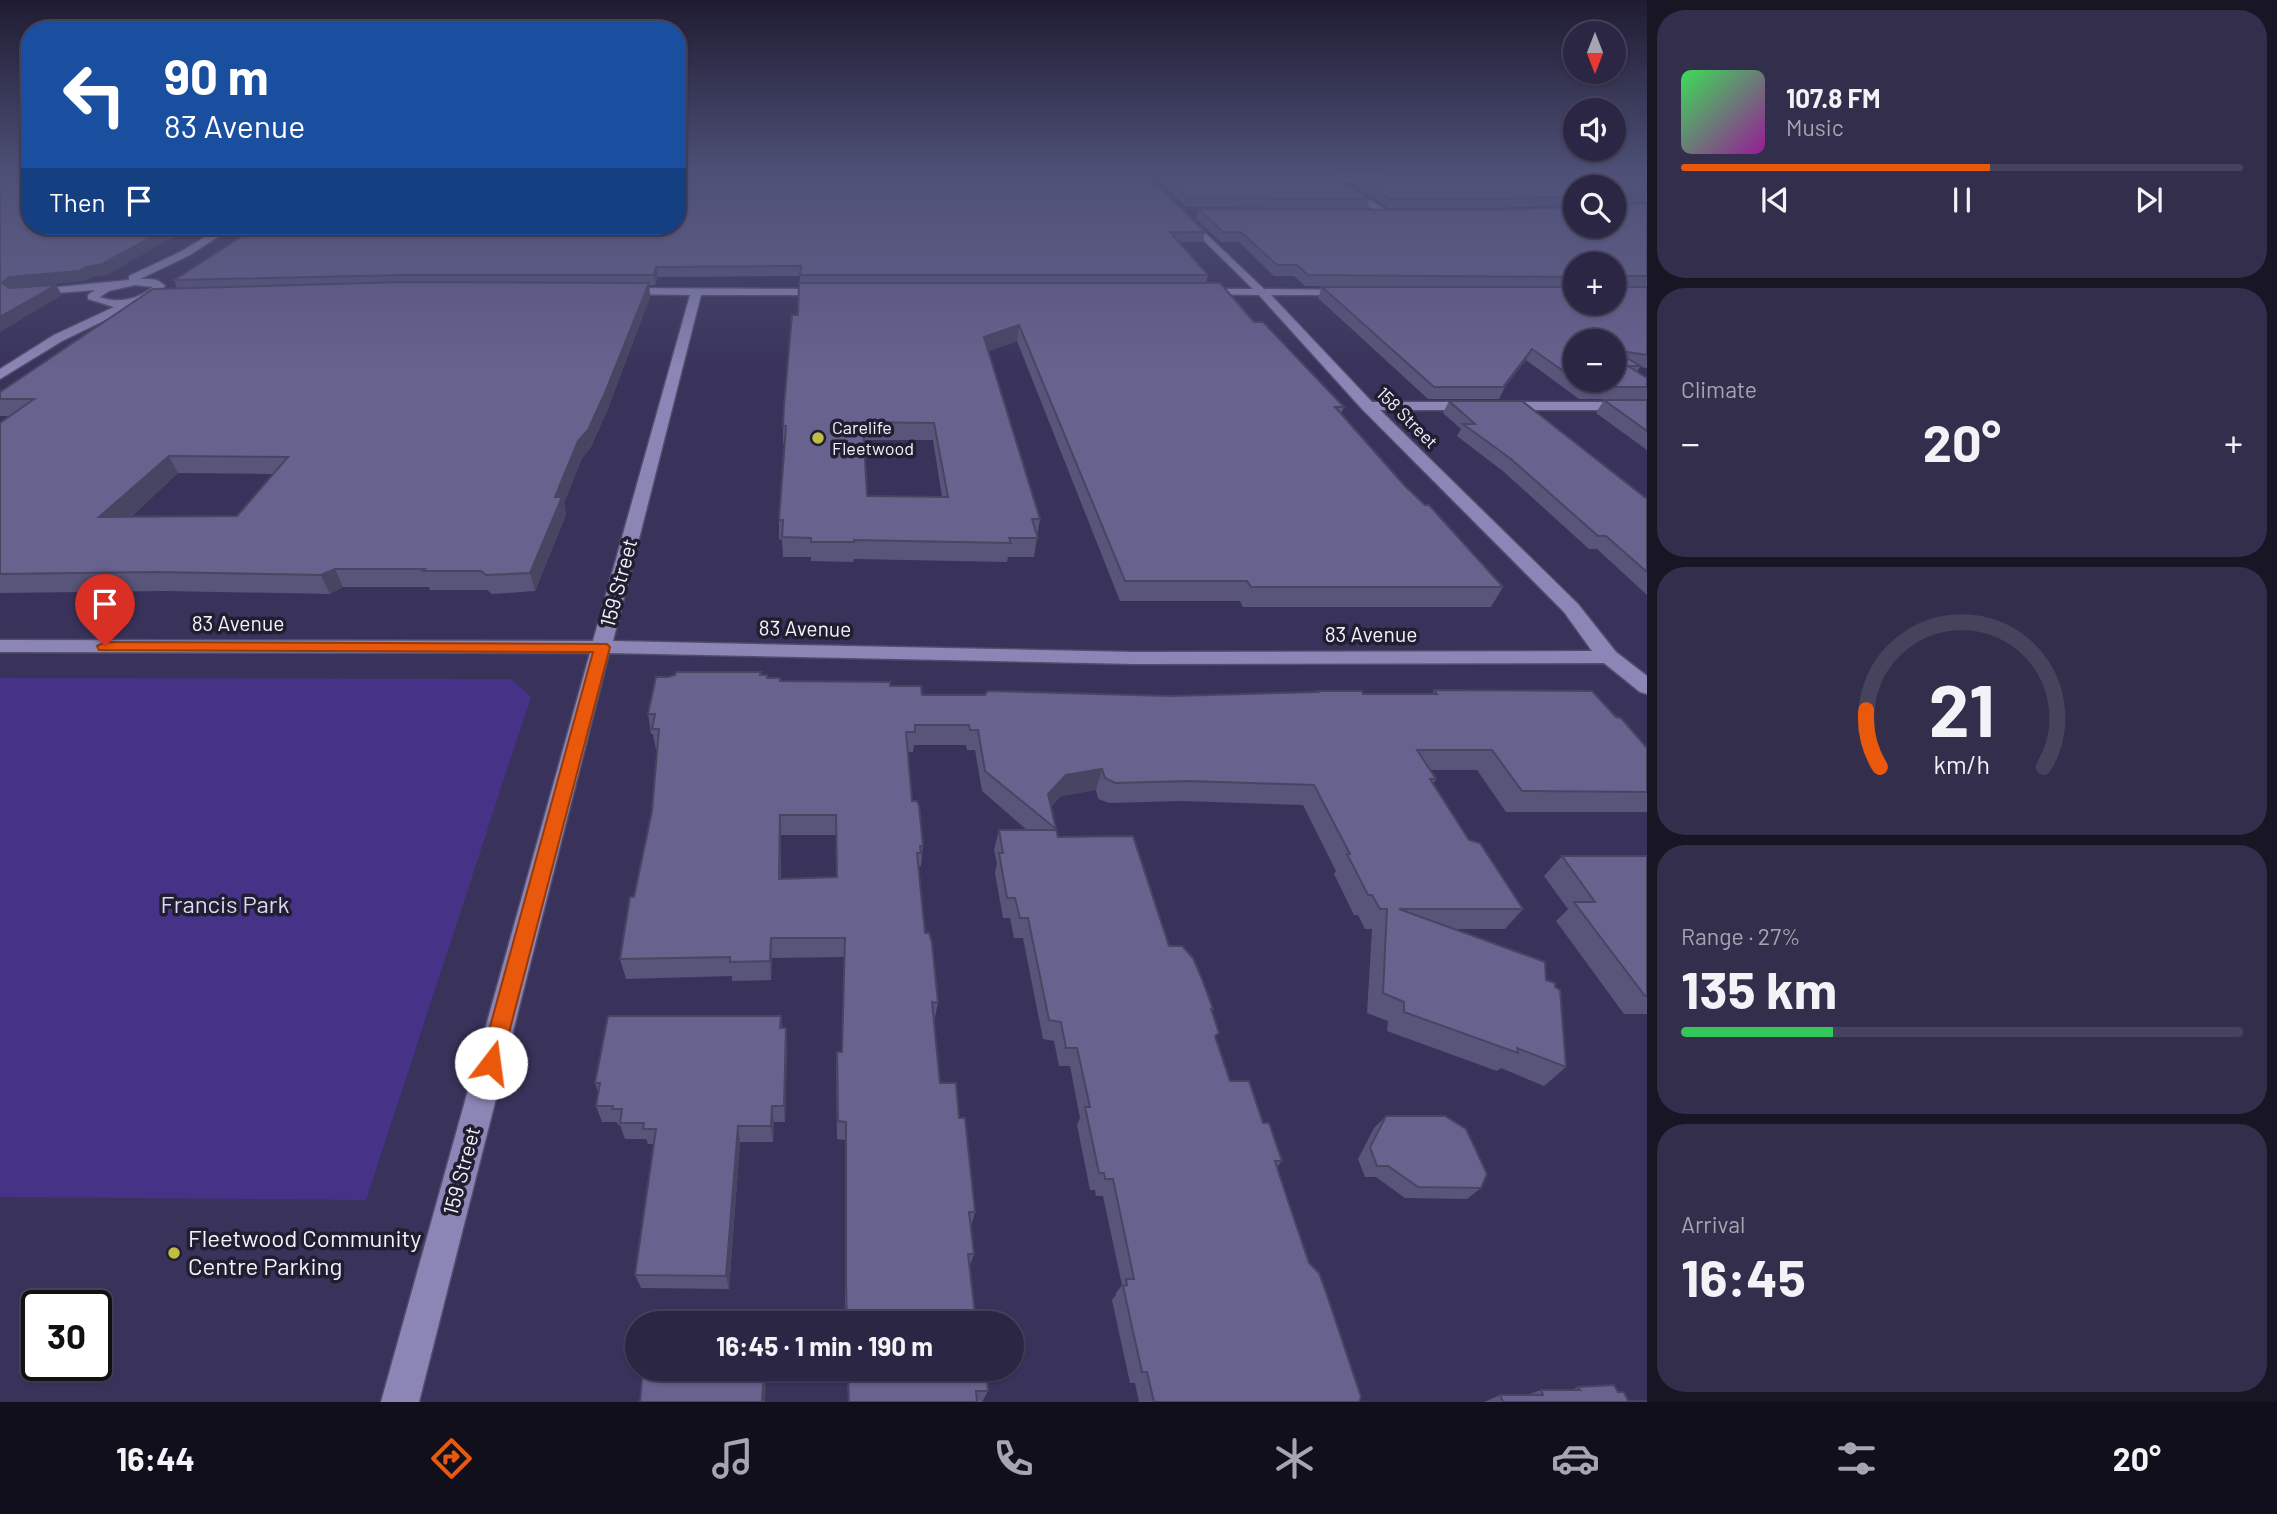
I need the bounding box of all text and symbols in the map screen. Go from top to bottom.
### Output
north arrow [1563,21,1626,84]
map controls [1563,21,1626,392]
text: 90 m [164,46,269,105]
icon: left [49,49,140,140]
text: 107.8 FM [1786,82,1881,113]
button: sound [1563,98,1626,161]
text: 83 Avenue [164,106,305,144]
text: Music [1786,113,1844,141]
button: search [1563,175,1626,238]
icon: previous [1756,181,1794,219]
icon: pause [1943,181,1981,219]
icon: next [2130,181,2168,219]
icon: arrive [120,182,158,220]
text: Then [49,186,106,217]
button: + [1563,252,1626,315]
button: − [1563,329,1626,392]
text: Climate [1681,375,1757,403]
street label: 158 Street [1372,382,1443,453]
text: 20° [1923,410,2001,472]
place label: Carelife Fleetwood [832,416,914,459]
text: − [1681,419,1700,465]
text: + [2224,419,2243,465]
marker: Carelife Fleetwood [810,430,826,446]
street label: 159 Street [594,536,641,630]
pin [75,574,135,646]
icon: arrive [86,585,124,623]
street label: 83 Avenue [192,610,284,635]
street label: 83 Avenue [758,614,852,641]
street label: 83 Avenue [1325,621,1417,646]
text: 21 [1929,664,1995,752]
text: km/h [1934,749,1990,779]
park label: Francis Park [160,889,290,918]
text: Range · 27% [1681,922,1801,950]
text: 135 km [1681,957,1837,1019]
position arrow [454,1026,528,1100]
street label: 159 Street [437,1124,484,1218]
text: Arrival [1681,1210,1745,1238]
place label: Fleetwood Community Centre Parking [188,1223,421,1280]
marker: Fleetwood Community Centre Parking [166,1245,182,1261]
text: 16:45 [1681,1245,1806,1307]
speed limit sign: 30 [21,1290,112,1381]
text: 16:45 · 1 min · 190 m [716,1330,933,1361]
icon: directions [427,1434,476,1483]
icon: music [708,1434,757,1483]
icon: phone [989,1434,1038,1483]
icon: climate [1270,1434,1319,1483]
icon: car [1551,1434,1600,1483]
icon: filters [1832,1434,1881,1483]
text: 16:44 [116,1439,195,1477]
text: 20° [2113,1439,2161,1477]

